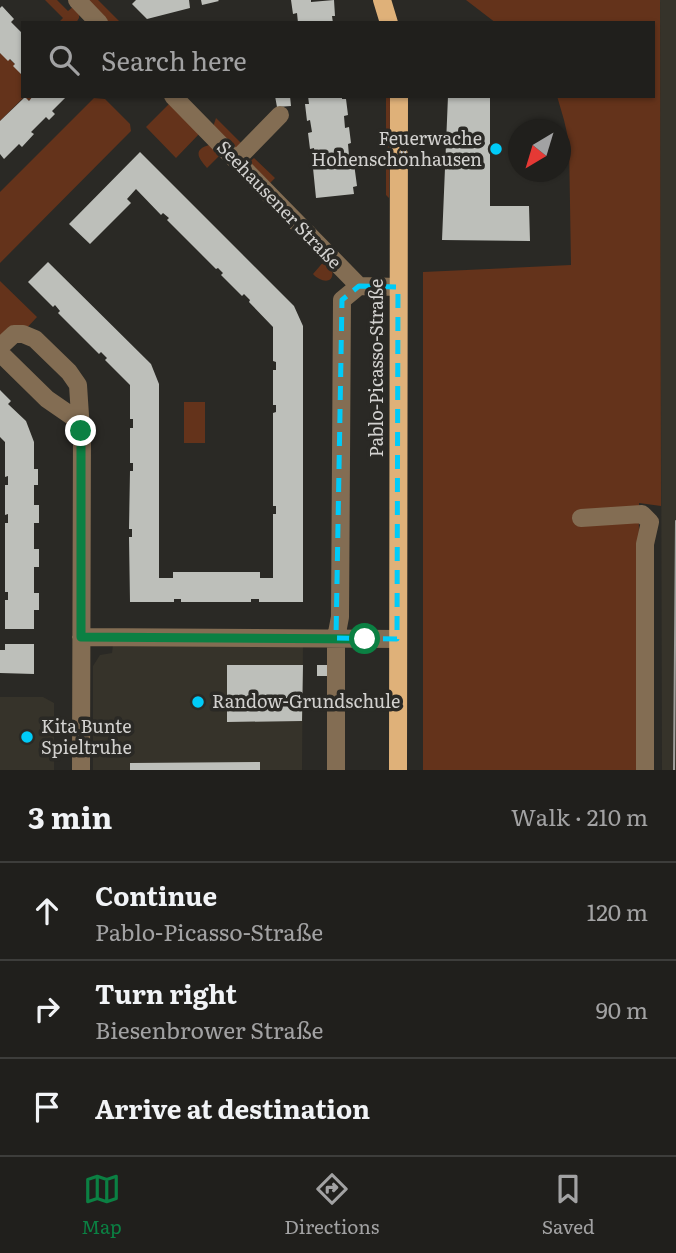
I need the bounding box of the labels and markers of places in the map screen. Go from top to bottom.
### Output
place label: Feuerwache Hohenschönhausen [311,124,482,172]
marker: Feuerwache Hohenschönhausen [488,141,504,157]
place label: Randow-Grundschule [212,687,400,714]
marker: Randow-Grundschule [190,694,206,710]
place label: Kita Bunte Spieltruhe [41,712,132,760]
marker: Kita Bunte Spieltruhe [19,729,35,745]

